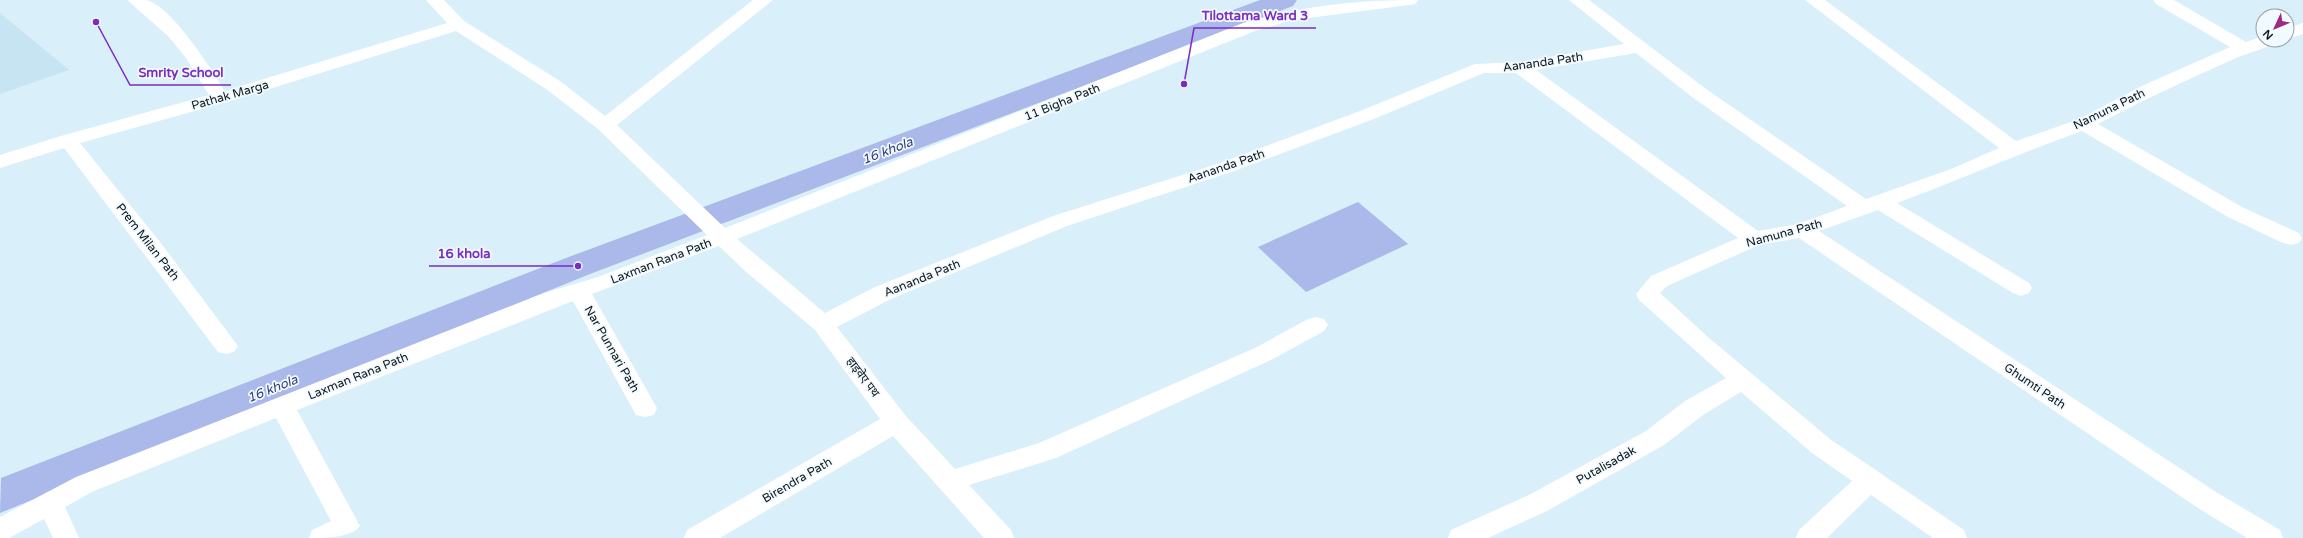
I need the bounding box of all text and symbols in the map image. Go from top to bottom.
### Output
callout: Tilottama Ward 3 [1194,3,1316,28]
text: Tilottama Ward 3 [1201,8,1308,24]
north arrow [2255,8,2295,48]
text: N [2260,27,2276,42]
street label: Aananda Path [1502,49,1584,75]
callout: Smrity School [130,60,231,85]
text: Smrity School [138,65,224,81]
street label: Pathak Marga [190,77,270,113]
street label: 11 Bigha Path [1022,80,1102,124]
street label: Namuna Path [2071,86,2147,132]
water label: 16 khola [860,134,916,168]
street label: Aananda Path [1186,146,1266,186]
street label: Prem Milan Path [113,201,183,283]
street label: Namuna Path [1744,216,1824,250]
street label: Laxman Rana Path [609,235,713,287]
callout: 16 khola [429,241,498,266]
text: 16 khola [437,246,491,262]
street label: Aananda Path [882,256,962,300]
street label: Nar Punnari Path [582,303,642,395]
street label: Laxman Rana Path [306,349,410,403]
street label: हाइवेए पथ [843,354,884,400]
street label: Ghumti Path [2001,360,2069,412]
water label: 16 khola [245,371,301,406]
street label: Putalisadak [1574,443,1639,487]
street label: Birendra Path [760,454,834,506]

